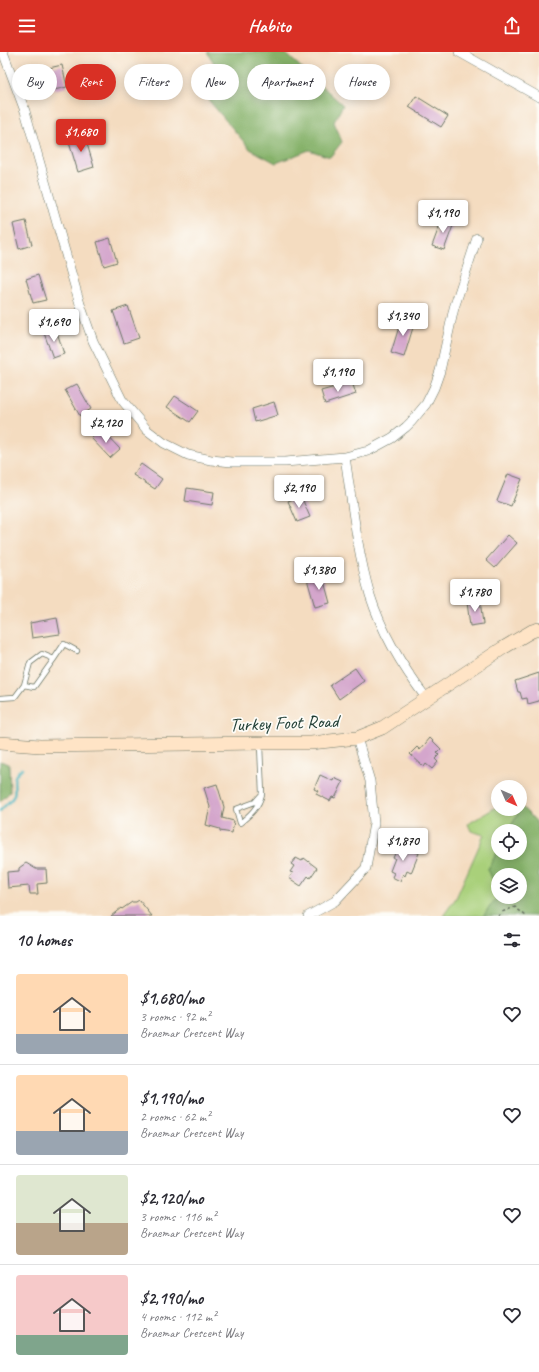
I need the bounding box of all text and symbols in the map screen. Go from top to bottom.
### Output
icon: menu [16,15,38,37]
text: Habito [248,15,291,37]
icon: share [501,15,523,37]
chip: Buy [12,64,57,100]
chip: Rent [65,64,116,100]
chip: Filters [124,64,183,100]
chip: New [191,64,239,100]
chip: Apartment [247,64,326,100]
chip: House [334,64,390,100]
pin: $1,680 [48,119,114,153]
text: $1,680 [65,124,97,140]
pin: $1,190 [410,200,476,234]
text: $1,190 [427,205,459,221]
pin: $1,340 [370,303,436,337]
text: $1,340 [387,308,419,324]
pin: $1,690 [21,309,87,343]
text: $1,690 [38,314,70,330]
pin: $1,190 [305,359,371,393]
text: $1,190 [322,364,354,380]
pin: $2,120 [73,410,139,444]
text: $2,120 [90,415,122,431]
pin: $2,190 [266,475,332,509]
text: $2,190 [283,480,315,496]
pin: $1,380 [286,557,352,591]
text: $1,380 [303,562,335,578]
pin: $1,780 [442,579,508,613]
text: $1,780 [459,584,491,600]
street label: Turkey Foot Road [229,709,342,737]
north arrow [491,780,527,816]
map controls [491,780,527,904]
button: locate [491,824,527,860]
pin: $1,870 [370,828,436,862]
text: $1,870 [387,833,419,849]
button: layers [491,868,527,904]
icon: filters [501,929,523,951]
text: 10 homes [16,930,72,951]
text: $1,680/mo [140,988,204,1009]
icon: home [48,990,96,1038]
icon: heart [501,1003,523,1025]
text: 3 rooms · 92 m² [140,1009,210,1025]
text: Braemar Crescent Way [140,1025,243,1041]
text: $1,190/mo [140,1088,203,1109]
icon: home [48,1091,96,1139]
icon: heart [501,1104,523,1126]
text: 2 rooms · 62 m² [140,1109,210,1125]
text: Braemar Crescent Way [140,1125,243,1141]
text: $2,120/mo [140,1188,203,1209]
icon: home [48,1191,96,1239]
icon: heart [501,1204,523,1226]
text: 3 rooms · 116 m² [140,1209,216,1225]
text: Braemar Crescent Way [140,1225,243,1241]
text: $2,190/mo [140,1288,203,1309]
icon: home [48,1291,96,1339]
icon: heart [501,1304,523,1326]
text: 4 rooms · 112 m² [140,1309,216,1325]
text: Braemar Crescent Way [140,1325,243,1341]

